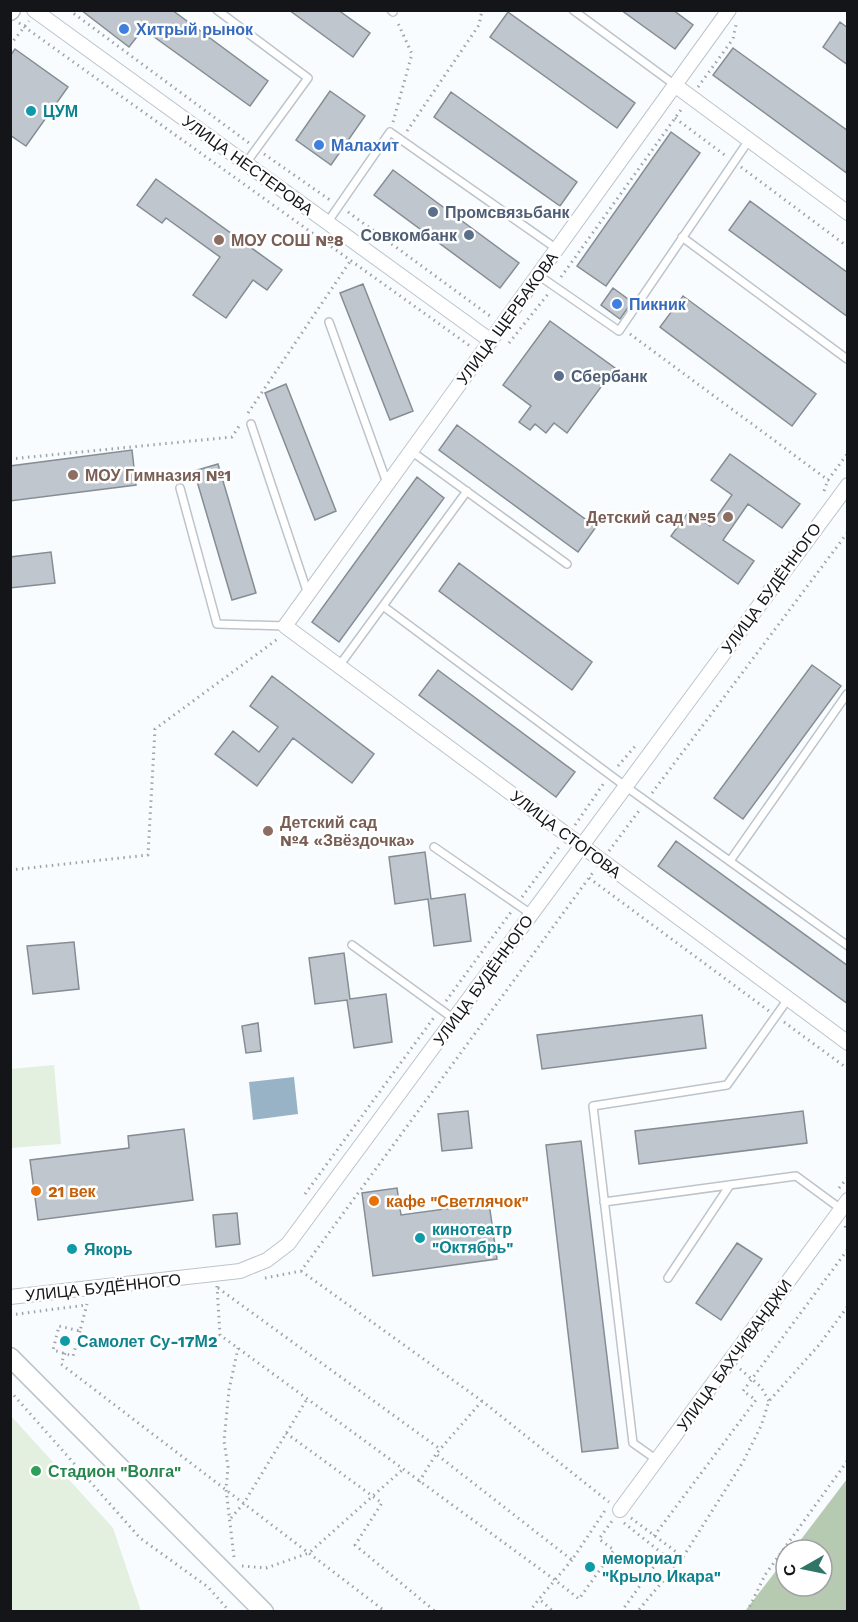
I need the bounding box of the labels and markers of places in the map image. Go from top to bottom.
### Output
place label: Хитрый рынок [136,20,254,39]
marker: Хитрый рынок [117,22,131,36]
place label: ЦУМ [43,102,78,121]
marker: ЦУМ [24,104,38,118]
place label: Малахит [331,136,399,155]
marker: Малахит [312,138,326,152]
place label: Промсвязьбанк [445,203,571,222]
marker: Промсвязьбанк [426,205,440,219]
place label: Совкомбанк [360,226,458,245]
marker: Совкомбанк [462,228,476,242]
place label: МОУ СОШ №8 [231,231,344,250]
marker: МОУ СОШ №8 [212,233,226,247]
place label: Пикник [629,295,687,314]
marker: Пикник [610,297,624,311]
place label: Сбербанк [571,367,648,386]
marker: Сбербанк [552,369,566,383]
place label: МОУ Гимназия №1 [85,466,231,485]
marker: МОУ Гимназия №1 [66,468,80,482]
place label: Детский сад №5 [586,508,716,527]
marker: Детский сад №5 [721,510,735,524]
place label: Детский сад №4 «Звёздочка» [280,813,415,850]
marker: Детский сад №4 «Звёздочка» [261,824,275,838]
place label: 21 век [48,1182,97,1201]
marker: 21 век [29,1184,43,1198]
place label: кафе "Светлячок" [386,1192,529,1211]
marker: кафе "Светлячок" [367,1194,381,1208]
place label: кинотеатр "Октябрь" [432,1220,513,1257]
marker: кинотеатр "Октябрь" [413,1231,427,1245]
place label: Якорь [84,1240,133,1259]
marker: Якорь [65,1242,79,1256]
place label: Самолет Су-17М2 [77,1332,217,1351]
marker: Самолет Су-17М2 [58,1334,72,1348]
place label: Стадион "Волга" [48,1462,181,1481]
marker: Стадион "Волга" [29,1464,43,1478]
place label: мемориал "Крыло Икара" [602,1549,721,1586]
marker: мемориал "Крыло Икара" [583,1560,597,1574]

